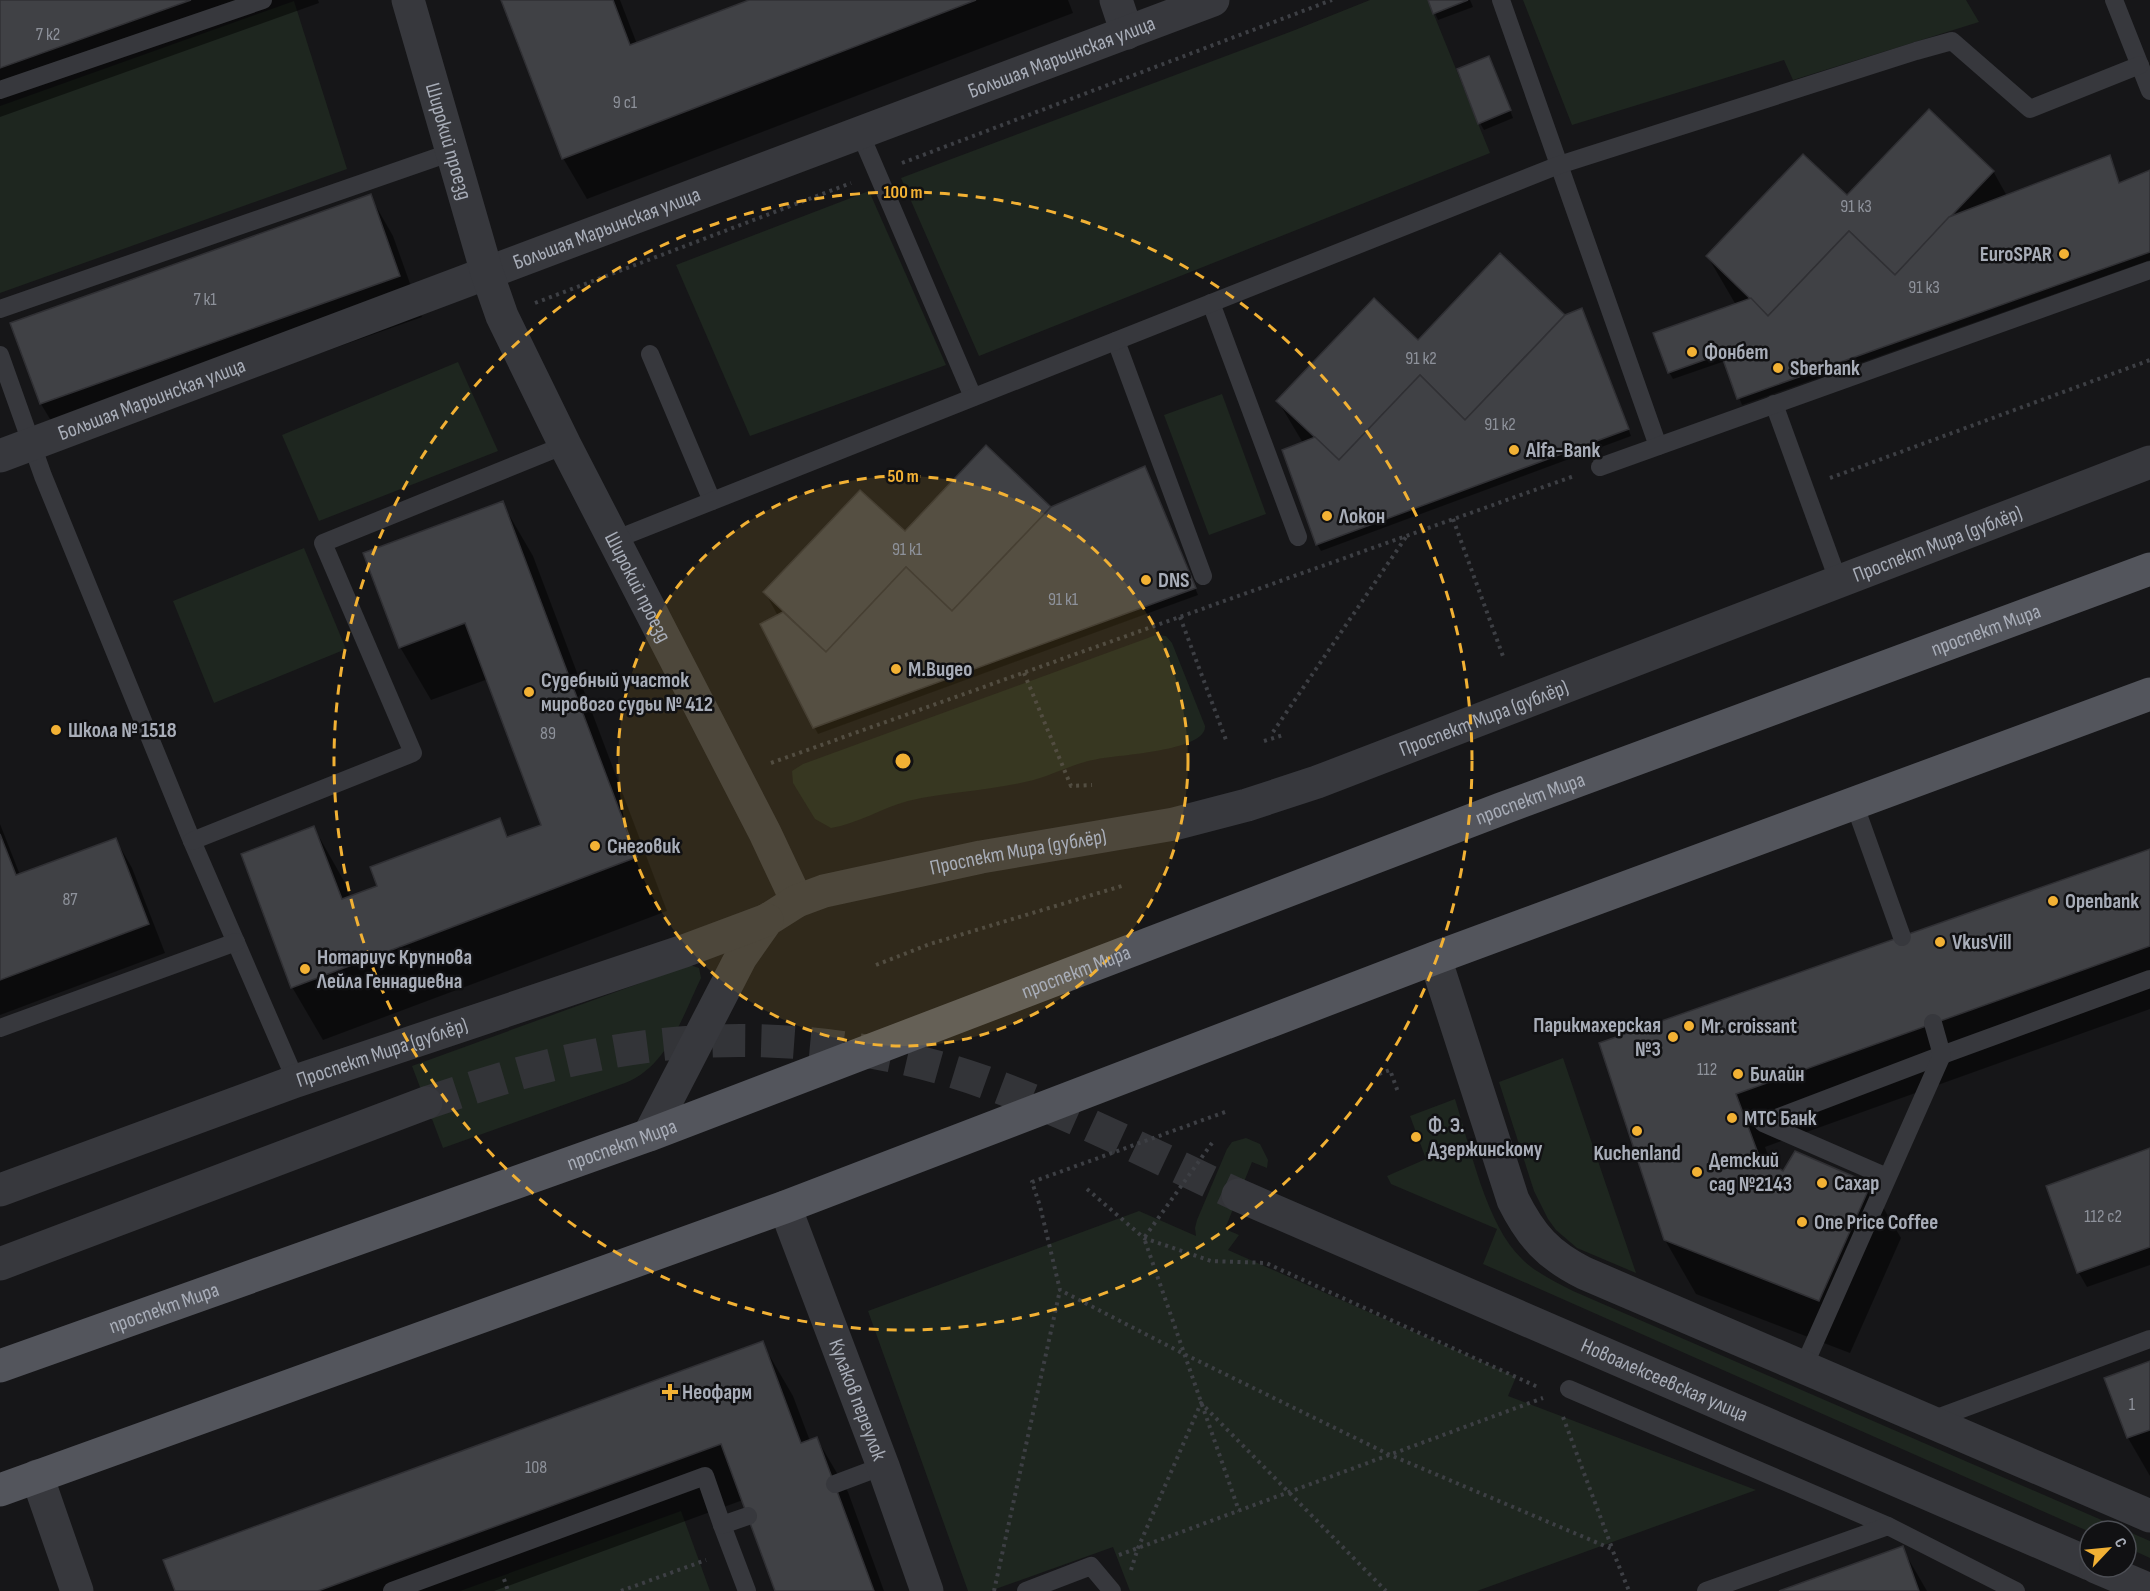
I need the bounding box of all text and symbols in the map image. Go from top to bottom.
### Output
street label: Большая Марьинская улица [965,11,1159,104]
house number: 7 к2 [36,24,60,45]
street label: Широкий проезд [420,80,477,203]
house number: 9 с1 [613,92,638,113]
street label: Большая Марьинская улица [510,182,704,275]
text: 100 m [884,182,923,203]
house number: 91 к3 [1840,196,1872,217]
place label: EuroSPAR [1980,242,2052,267]
marker: EuroSPAR [2057,247,2071,261]
house number: 91 к3 [1908,277,1940,298]
house number: 7 к1 [193,289,217,310]
place label: Фонбет [1704,340,1768,365]
marker: Фонбет [1685,345,1699,359]
house number: 91 к2 [1405,348,1437,369]
street label: Большая Марьинская улица [55,353,249,446]
place label: Sberbank [1790,356,1860,381]
marker: Sberbank [1771,361,1785,375]
house number: 91 к2 [1484,414,1516,435]
place label: Alfa-Bank [1525,438,1600,463]
marker: Alfa-Bank [1507,443,1521,457]
text: 50 m [887,466,919,487]
street label: Проспект Мира (дублёр) [1849,500,2026,588]
place label: Локон [1338,504,1385,529]
marker: Локон [1320,509,1334,523]
street label: Широкий проезд [599,528,676,647]
house number: 91 к1 [892,539,923,560]
place label: DNS [1158,568,1190,593]
marker: DNS [1139,573,1153,587]
house number: 91 к1 [1048,589,1079,610]
street label: проспект Мира [1928,599,2044,662]
place label: М.Видео [908,657,972,682]
marker: М.Видео [889,662,903,676]
place label: Судебный участок мирового судьи № 412 [541,668,713,717]
street label: Проспект Мира (дублёр) [1396,675,1572,762]
marker: Судебный участок мирового судьи № 412 [522,685,536,699]
place label: Школа № 1518 [68,718,177,743]
marker: Школа № 1518 [49,723,63,737]
house number: 89 [540,723,556,744]
centre of rings [893,751,913,771]
street label: проспект Мира [1472,767,1588,831]
street label: Проспект Мира (дублёр) [928,824,1108,881]
place label: Снеговик [607,834,680,859]
marker: Снеговик [588,839,602,853]
house number: 87 [62,889,78,910]
place label: Openbank [2065,889,2139,914]
marker: Openbank [2046,894,2060,908]
place label: VkusVill [1952,930,2011,955]
marker: VkusVill [1933,935,1947,949]
street label: проспект Мира [1018,940,1134,1004]
place label: Нотариус Крупнова Лейла Геннадиевна [316,945,472,994]
marker: Нотариус Крупнова Лейла Геннадиевна [298,962,312,976]
street label: Проспект Мира (дублёр) [293,1012,471,1093]
place label: Парикмахерская №3 [1533,1013,1661,1062]
place label: Mr. croissant [1701,1014,1797,1039]
marker: Mr. croissant [1682,1019,1696,1033]
marker: Парикмахерская №3 [1666,1030,1680,1044]
house number: 112 [1697,1059,1717,1080]
place label: Билайн [1750,1062,1804,1087]
marker: Билайн [1731,1067,1745,1081]
place label: МТС Банк [1744,1106,1817,1131]
marker: МТС Банк [1725,1111,1739,1125]
place label: Ф. Э. Дзержинскому [1428,1113,1543,1162]
street label: проспект Мира [564,1114,680,1176]
marker: Kuchenland [1630,1124,1644,1138]
marker: Ф. Э. Дзержинскому [1409,1130,1423,1144]
place label: Kuchenland [1593,1141,1681,1166]
place label: Детский сад №2143 [1709,1148,1792,1197]
marker: Детский сад №2143 [1690,1165,1704,1179]
place label: Сахар [1834,1171,1879,1196]
marker: Сахар [1815,1176,1829,1190]
house number: 112 с2 [2084,1206,2122,1227]
place label: One Price Coffee [1814,1210,1938,1235]
marker: One Price Coffee [1795,1215,1809,1229]
street label: проспект Мира [106,1277,222,1339]
street label: Новоалексеевская улица [1577,1333,1752,1427]
street label: Кулаков переулок [823,1336,892,1464]
place label: Неофарм [682,1380,752,1405]
marker: Неофарм [663,1385,677,1399]
house number: 1 [2129,1394,2136,1415]
house number: 108 [525,1457,547,1478]
north arrow [2078,1519,2138,1579]
text: С [2110,1535,2130,1551]

